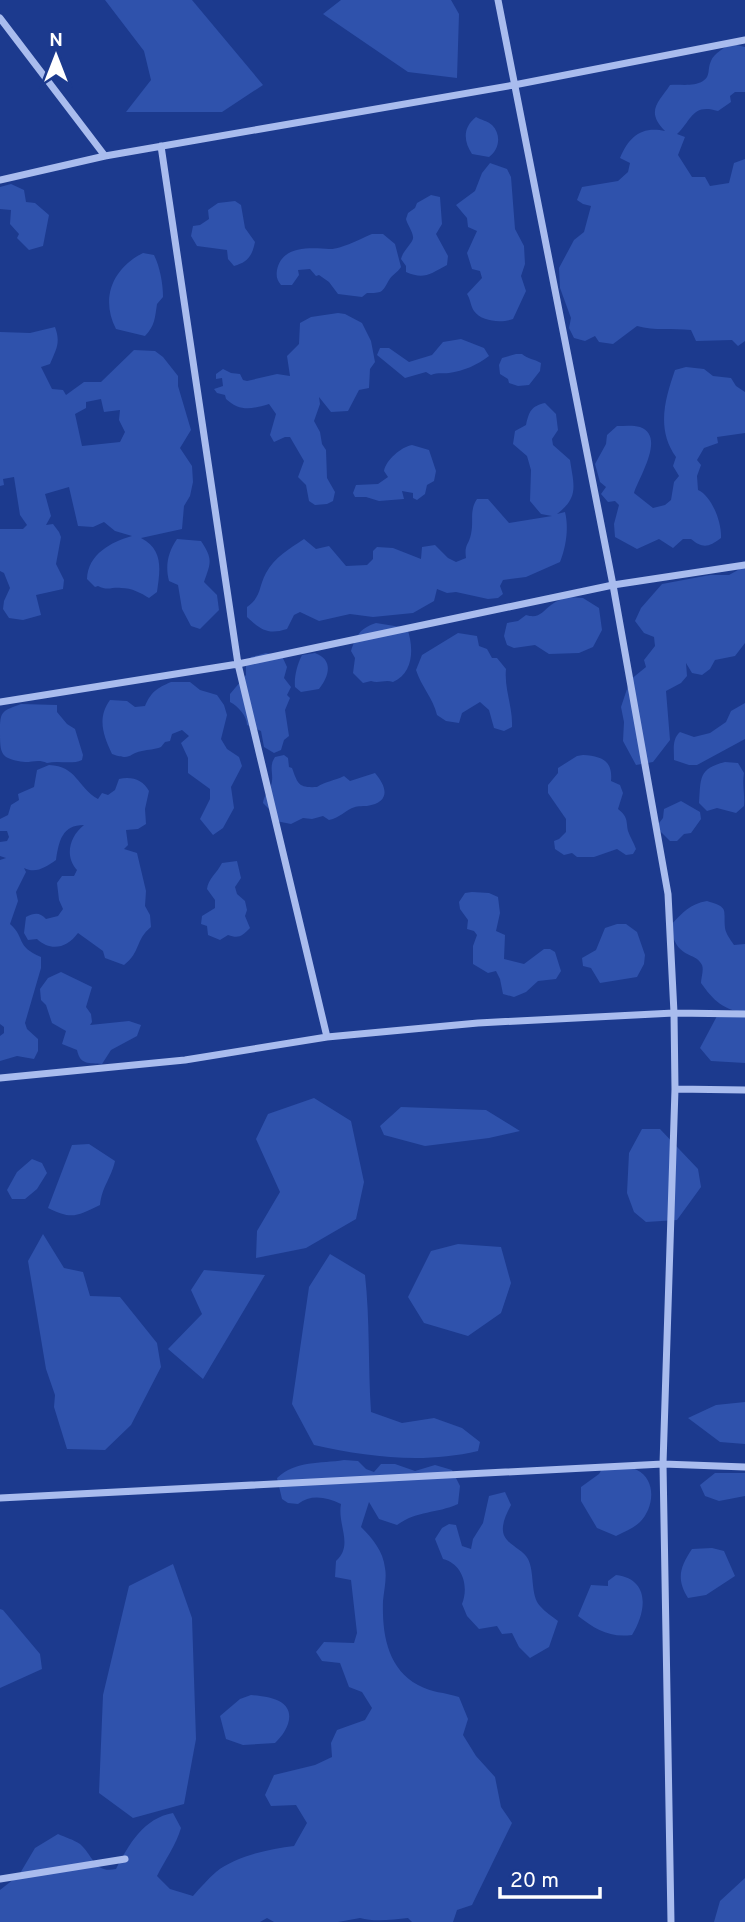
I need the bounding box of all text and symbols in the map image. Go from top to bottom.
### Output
north arrow [21,21,91,91]
text: N [49,29,63,53]
scale bar [500,1856,600,1900]
text: 20 m [510,1868,559,1895]

